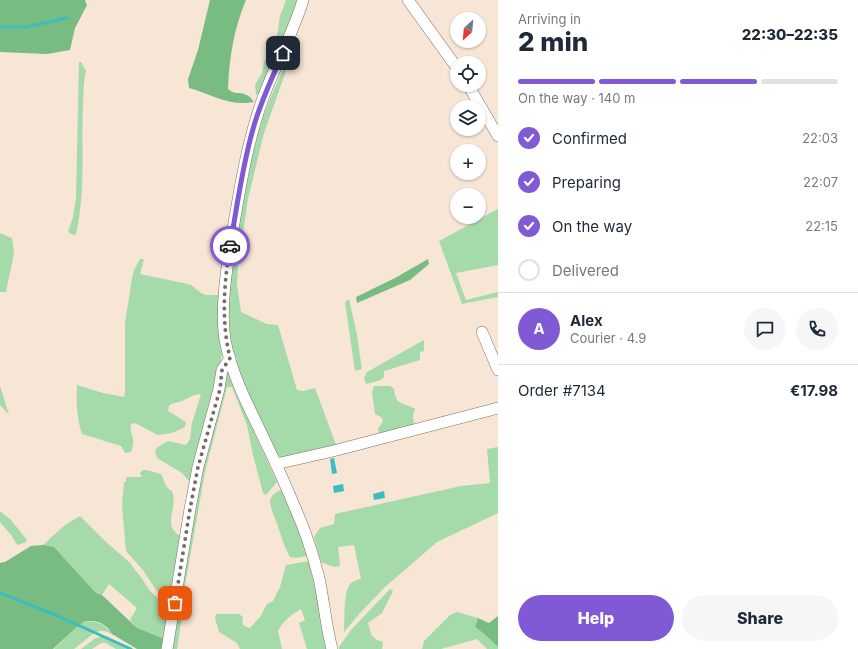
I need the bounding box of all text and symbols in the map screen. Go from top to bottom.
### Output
text: Arriving in [518,11,581,27]
north arrow [450,12,486,48]
map controls [450,12,486,224]
text: 22:30–22:35 [742,25,838,44]
text: 2 min [518,26,588,57]
pin [266,36,300,70]
icon: home [272,42,294,64]
button: locate [450,56,486,92]
text: On the way · 140 m [518,90,636,106]
button: layers [450,100,486,136]
icon: check [518,127,540,149]
text: Confirmed [552,129,627,148]
text: 22:03 [802,130,838,146]
button: + [450,144,486,180]
icon: check [518,171,540,193]
text: Preparing [552,173,621,192]
text: 22:07 [803,174,838,190]
button: − [450,188,486,224]
icon: check [518,215,540,237]
text: On the way [552,217,632,236]
text: 22:15 [805,218,838,234]
courier [210,226,250,266]
icon: car [219,235,241,257]
text: Delivered [552,261,619,280]
button: chat [744,308,786,350]
button: phone [796,308,838,350]
text: Alex [570,311,603,330]
text: A [533,319,545,338]
text: Courier · 4.9 [570,330,646,346]
text: Order #7134 [518,381,606,400]
text: €17.98 [790,381,838,400]
pin [158,586,192,620]
icon: bag [164,592,186,614]
button: Help [518,595,674,641]
button: Share [682,595,838,641]

